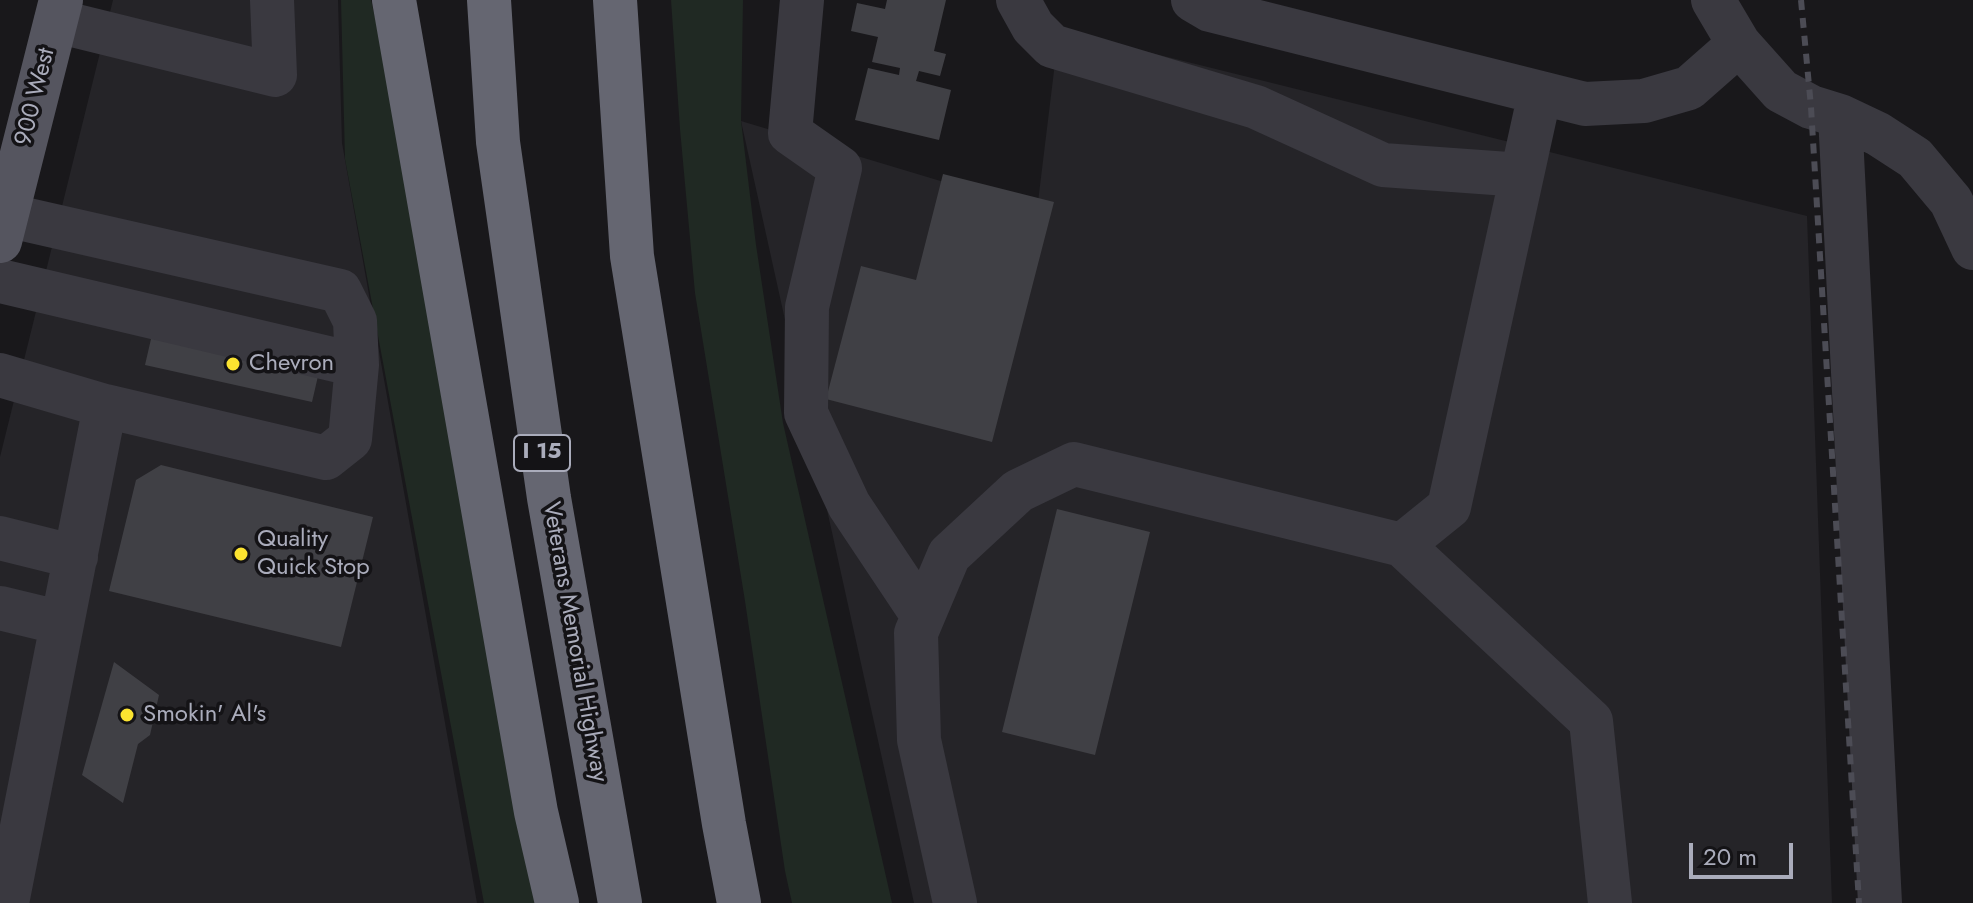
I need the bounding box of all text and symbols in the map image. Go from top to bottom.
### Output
street label: 900 West [10,45,62,149]
place label: Chevron [249,350,334,378]
marker: Chevron [224,355,242,373]
road number: I 15 [514,435,570,471]
street label: Veterans Memorial Highway [535,500,613,784]
place label: Quality Quick Stop [257,526,370,582]
marker: Quality Quick Stop [232,545,250,563]
place label: Smokin' Al's [143,701,266,729]
marker: Smokin' Al's [118,706,136,724]
scale bar [1693,827,1797,877]
text: 20 m [1703,839,1757,874]

